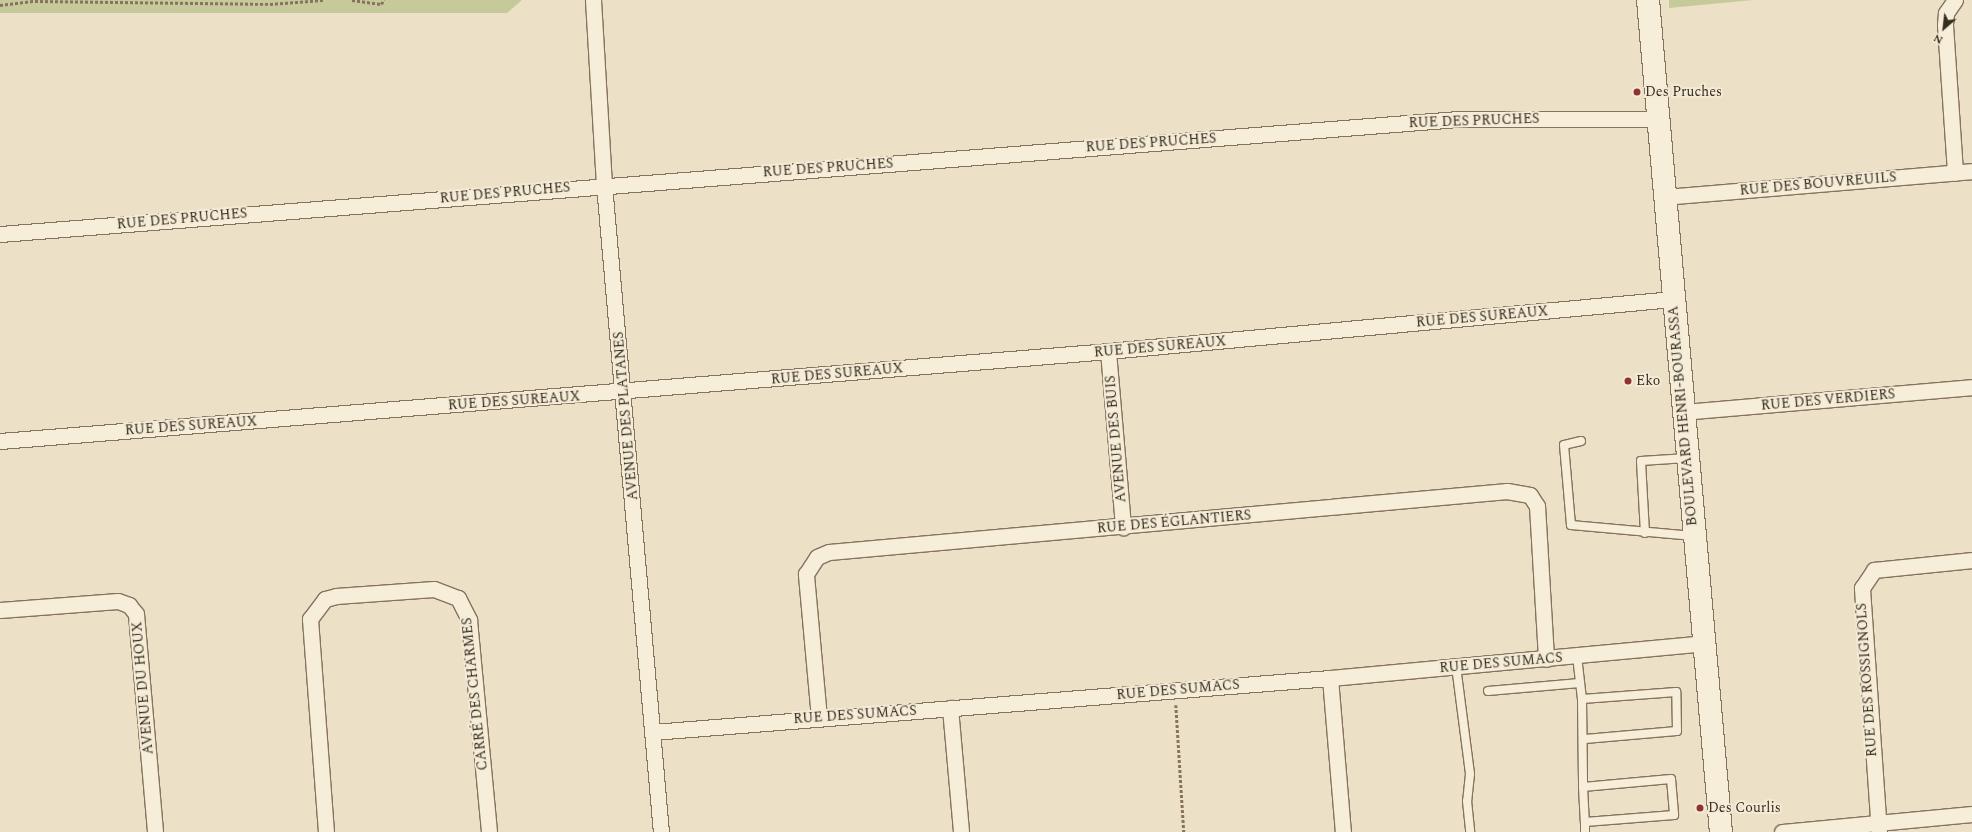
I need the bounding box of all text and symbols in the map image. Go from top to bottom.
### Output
north arrow [1924,8,1964,48]
text: N [1930,29,1946,49]
place label: Des Pruches [1645,84,1722,100]
marker: Des Pruches [1632,87,1642,97]
street label: RUE DES PRUCHES [1408,110,1540,132]
street label: RUE DES PRUCHES [1085,130,1217,156]
street label: RUE DES PRUCHES [762,155,894,181]
street label: RUE DES BOUVREUILS [1739,169,1897,199]
street label: RUE DES PRUCHES [439,179,571,207]
street label: RUE DES PRUCHES [116,205,248,233]
street label: RUE DES SUREAUX [1415,303,1549,331]
street label: BOULEVARD HENRI-BOURASSA [1665,305,1701,527]
street label: AVENUE DES PLATANES [610,331,642,501]
street label: RUE DES SUREAUX [1093,333,1227,361]
street label: RUE DES SUREAUX [770,360,904,388]
place label: Eko [1636,373,1660,389]
street label: AVENUE DES BUIS [1102,375,1130,503]
marker: Eko [1623,376,1633,386]
street label: RUE DES VERDIERS [1760,386,1896,414]
street label: RUE DES SUREAUX [447,388,581,414]
street label: RUE DES SUREAUX [124,413,258,439]
street label: RUE DES ÉGLANTIERS [1096,507,1252,537]
street label: RUE DES ROSSIGNOLS [1853,602,1881,758]
street label: CARRÉ DES CHARMES [459,617,491,771]
street label: AVENUE DU HOUX [129,621,157,755]
street label: RUE DES SUMACS [1439,649,1563,677]
street label: RUE DES SUMACS [1116,676,1240,704]
street label: RUE DES SUMACS [793,702,917,728]
place label: Des Courlis [1708,800,1781,816]
marker: Des Courlis [1695,803,1705,813]

